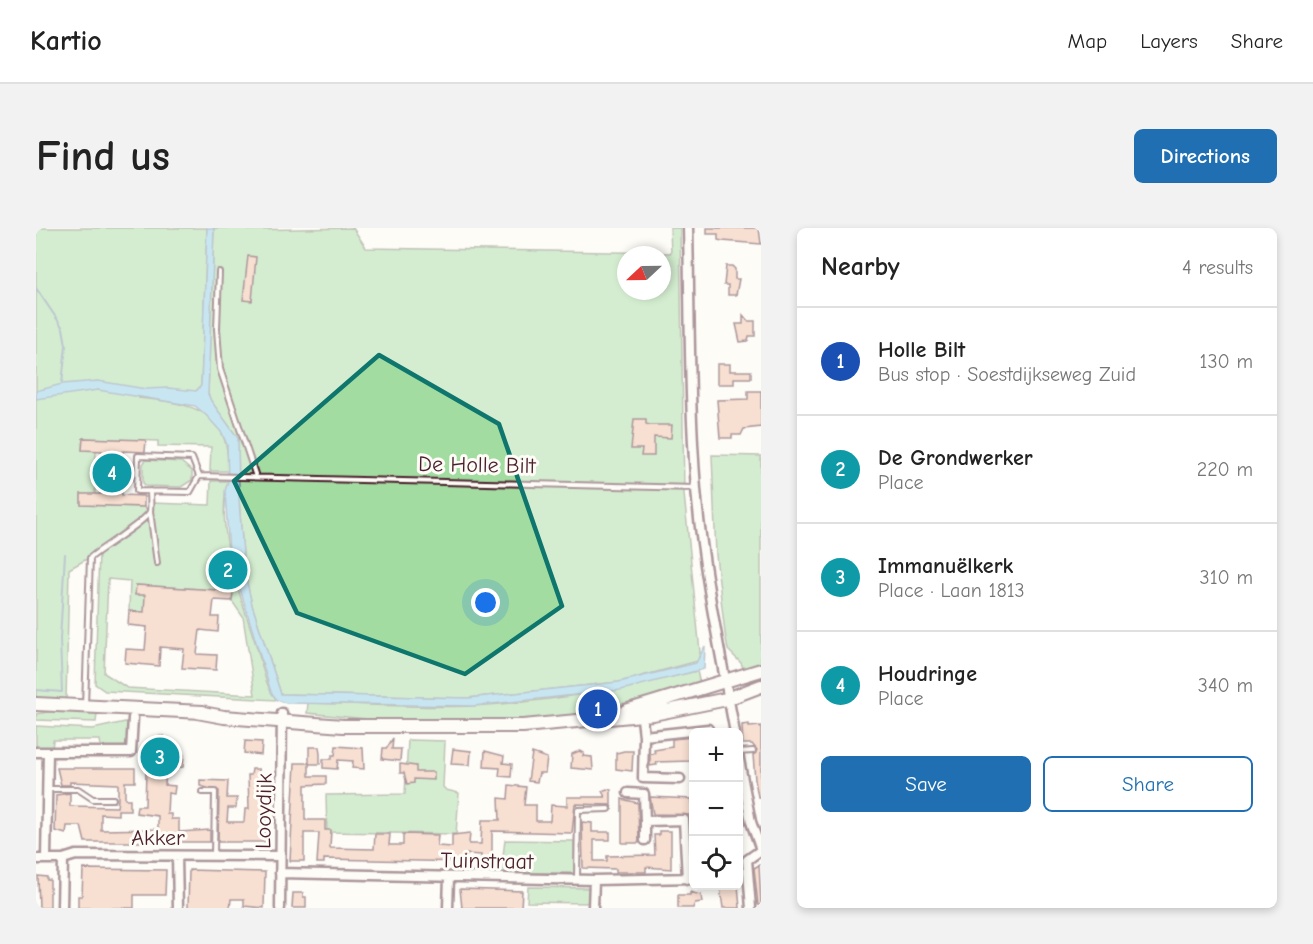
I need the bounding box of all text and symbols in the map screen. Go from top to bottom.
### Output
text: Kartio [30,25,102,57]
text: Map [1068,29,1107,53]
text: Layers [1140,29,1198,53]
text: Share [1231,29,1283,53]
button: Directions [1134,129,1277,183]
text: Find us [36,132,170,181]
north arrow [617,246,671,300]
text: Nearby [821,252,900,282]
text: 4 results [1182,256,1253,279]
text: Holle Bilt [878,337,965,363]
text: 1 [837,350,844,373]
text: 130 m [1200,350,1253,373]
text: Bus stop · Soestdijkseweg Zuid [878,363,1136,386]
text: De Grondwerker [878,445,1033,471]
pin: 4 [92,450,132,496]
street label: De Holle Bilt [418,451,537,479]
text: 2 [836,458,845,481]
text: 220 m [1197,458,1253,481]
text: Place [878,471,924,494]
pin: 2 [208,548,248,592]
text: Immanuëlkerk [878,553,1013,579]
text: 3 [836,566,845,589]
text: 310 m [1200,566,1253,589]
text: Place · Laan 1813 [878,579,1025,602]
your location [471,588,500,617]
text: Houdringe [878,661,977,687]
text: 4 [836,674,845,697]
text: 340 m [1198,674,1253,697]
pin: 1 [578,686,618,732]
text: Place [878,687,924,710]
map controls [689,728,743,890]
button: + [689,728,743,782]
pin: 3 [140,734,180,780]
button: Save [821,756,1031,812]
button: Share [1043,756,1253,812]
street label: Looydijk [250,773,278,849]
button: − [689,782,743,836]
street label: Akker [131,825,185,851]
button: locate [689,836,743,890]
street label: Tuinstraat [440,847,534,875]

